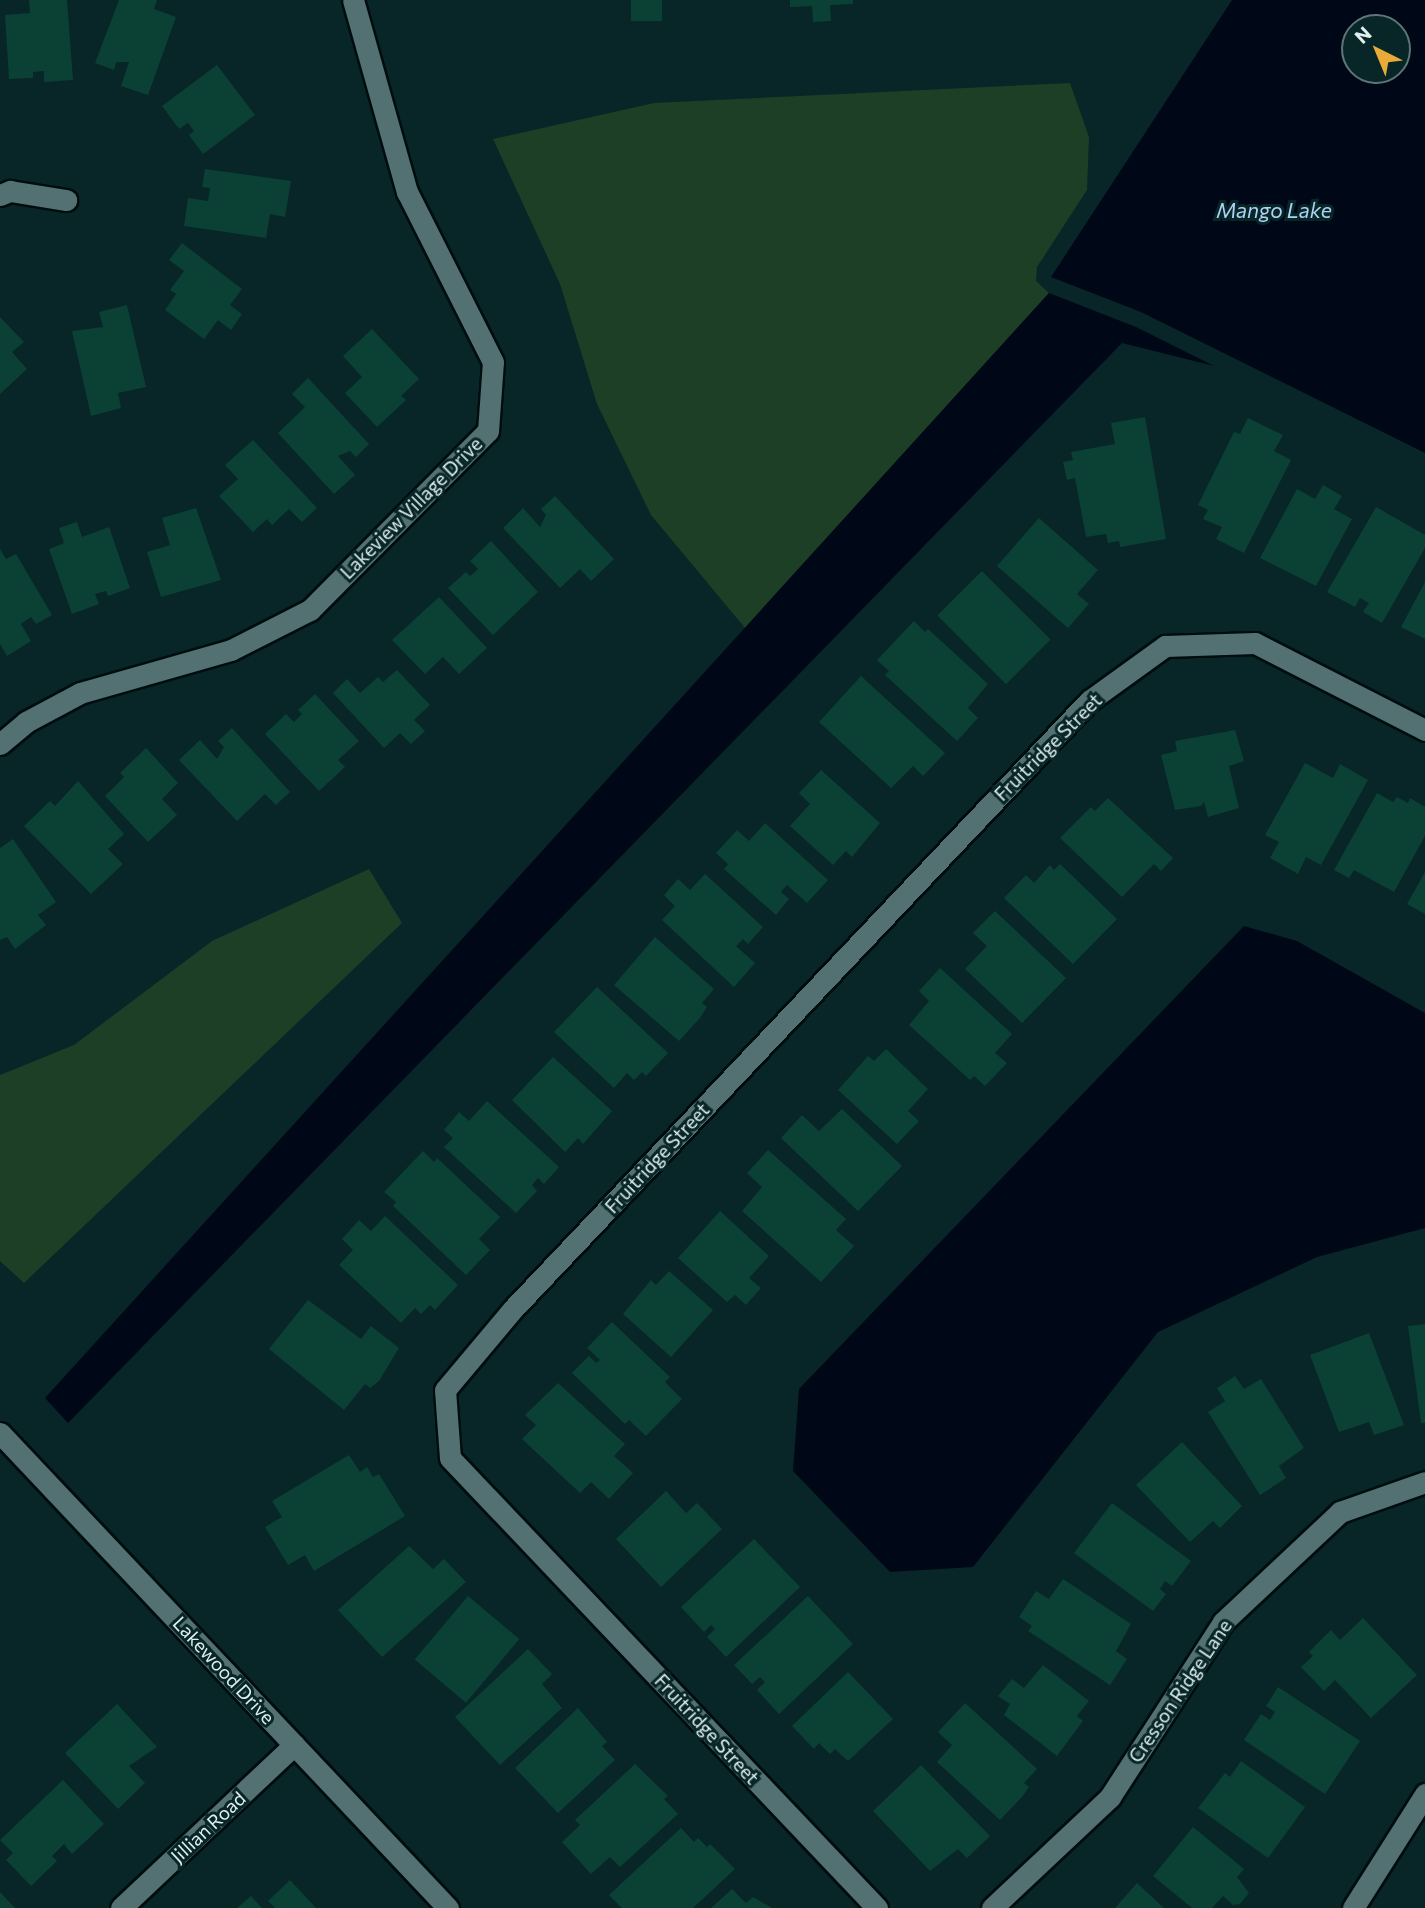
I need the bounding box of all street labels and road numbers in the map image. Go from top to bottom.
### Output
street label: Lakeview Village Drive [335,432,487,584]
street label: Fruitridge Street [990,689,1106,805]
street label: Fruitridge Street [600,1098,714,1218]
street label: Lakewood Drive [168,1612,280,1728]
street label: Cresson Ridge Lane [1124,1615,1236,1767]
street label: Fruitridge Street [650,1669,764,1789]
street label: Jillian Road [166,1787,250,1867]

